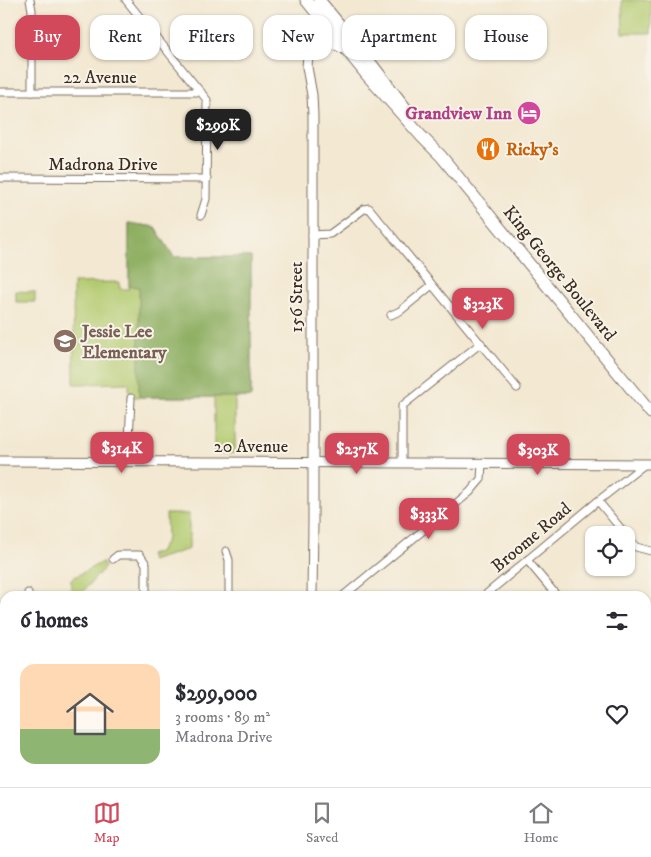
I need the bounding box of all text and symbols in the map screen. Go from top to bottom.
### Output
chip: Buy [15,15,80,60]
chip: Rent [90,15,160,60]
chip: Filters [170,15,253,60]
chip: New [263,15,332,60]
chip: Apartment [342,15,455,60]
chip: House [465,15,547,60]
street label: 22 Avenue [63,67,137,89]
hotel icon: Grandview Inn [516,100,542,126]
place label: Grandview Inn [405,103,513,125]
pin: $299K [183,108,253,151]
text: $299K [196,115,240,135]
restaurant icon: Ricky's [475,136,501,162]
place label: Ricky's [506,139,558,161]
street label: Madrona Drive [48,154,158,176]
street label: King George Boulevard [498,202,621,346]
street label: 156 Street [286,261,308,333]
pin: $323K [448,288,518,330]
text: $323K [463,294,503,314]
place label: Jessie Lee Elementary [80,321,167,364]
school or university icon: Jessie Lee Elementary [52,328,78,354]
pin: $314K [87,432,157,474]
pin: $237K [322,432,392,475]
pin: $303K [503,434,573,476]
street label: 20 Avenue [214,436,288,458]
text: $314K [101,438,143,458]
text: $237K [336,439,378,459]
text: $303K [518,440,558,460]
pin: $333K [394,498,464,540]
street label: Broome Road [487,498,576,578]
text: $333K [410,504,448,524]
map controls [585,526,635,576]
button: locate [585,526,635,576]
icon: filters [603,607,631,635]
text: 6 homes [20,608,88,634]
text: $299,000 [175,681,257,707]
icon: home [60,684,120,744]
icon: heart [603,700,631,728]
text: 3 rooms · 89 m² [175,707,270,727]
text: Madrona Drive [175,727,272,747]
tab: Map [93,799,121,847]
tab: Saved [306,799,338,847]
tab: Home [524,799,558,847]

